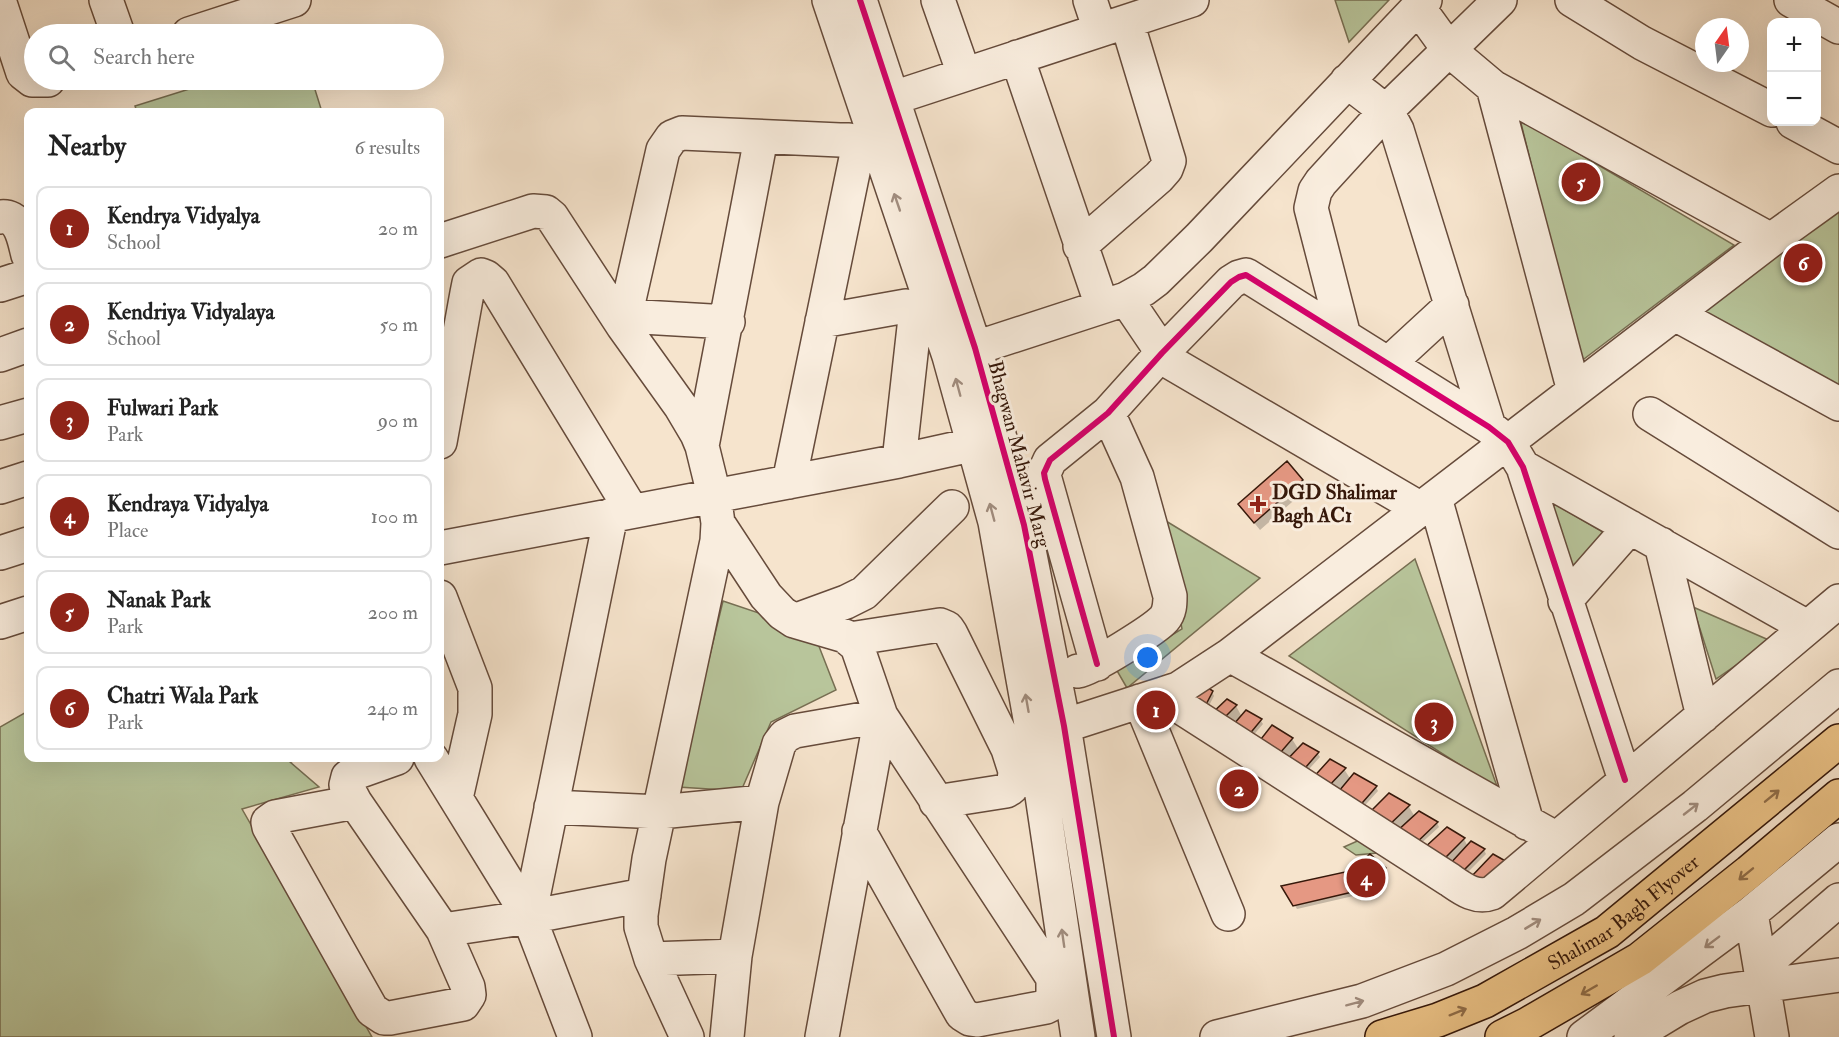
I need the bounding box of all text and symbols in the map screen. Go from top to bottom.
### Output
north arrow [1695,18,1749,72]
map controls [1767,18,1821,126]
button: + [1767,18,1821,72]
search box [24,24,444,90]
icon: search [45,41,78,74]
text: Search here [93,43,195,71]
button: − [1767,72,1821,126]
text: Nearby [48,131,126,163]
text: 6 results [354,135,420,160]
pin: 5 [1562,160,1600,204]
one-way arrow [891,193,902,212]
text: Kendrya Vidyalya [107,202,260,230]
text: 1 [66,216,73,241]
text: 20 m [378,216,418,241]
text: School [107,230,161,255]
pin: 6 [1784,240,1822,286]
text: Kendriya Vidyalaya [107,298,274,326]
text: 2 [64,312,75,337]
text: 50 m [379,312,418,337]
text: School [107,326,161,351]
street label: Bhagwan Mahavir Marg [983,358,1057,552]
one-way arrow [952,378,963,397]
text: Fulwari Park [107,394,218,422]
text: 3 [66,408,73,433]
text: 90 m [378,408,418,433]
text: Park [107,422,143,447]
place label: DGD Shalimar Bagh AC1 [1272,480,1398,529]
text: Kendraya Vidyalya [107,490,269,518]
marker: DGD Shalimar Bagh AC1 [1249,495,1267,513]
one-way arrow [986,502,997,521]
text: 4 [64,504,75,529]
text: 100 m [371,504,418,529]
text: Place [107,518,148,543]
text: Nanak Park [107,586,211,614]
text: 5 [65,600,74,625]
text: 200 m [368,600,418,625]
text: Park [107,614,143,639]
your location [1133,643,1162,672]
text: Chatri Wala Park [107,682,258,710]
pin: 1 [1136,688,1176,732]
one-way arrow [1021,694,1032,714]
text: 6 [64,696,75,721]
text: 240 m [367,696,418,721]
pin: 3 [1414,700,1454,744]
text: Park [107,710,143,735]
pin: 2 [1220,766,1258,812]
one-way arrow [1764,789,1780,802]
one-way arrow [1683,803,1699,816]
street label: Shalimar Bagh Flyover [1543,849,1705,976]
pin: 4 [1346,856,1386,900]
one-way arrow [1738,868,1754,881]
one-way arrow [1524,917,1541,929]
one-way arrow [1058,928,1069,948]
one-way arrow [1704,936,1720,948]
one-way arrow [1581,984,1598,996]
one-way arrow [1346,996,1365,1008]
one-way arrow [1448,1006,1466,1017]

